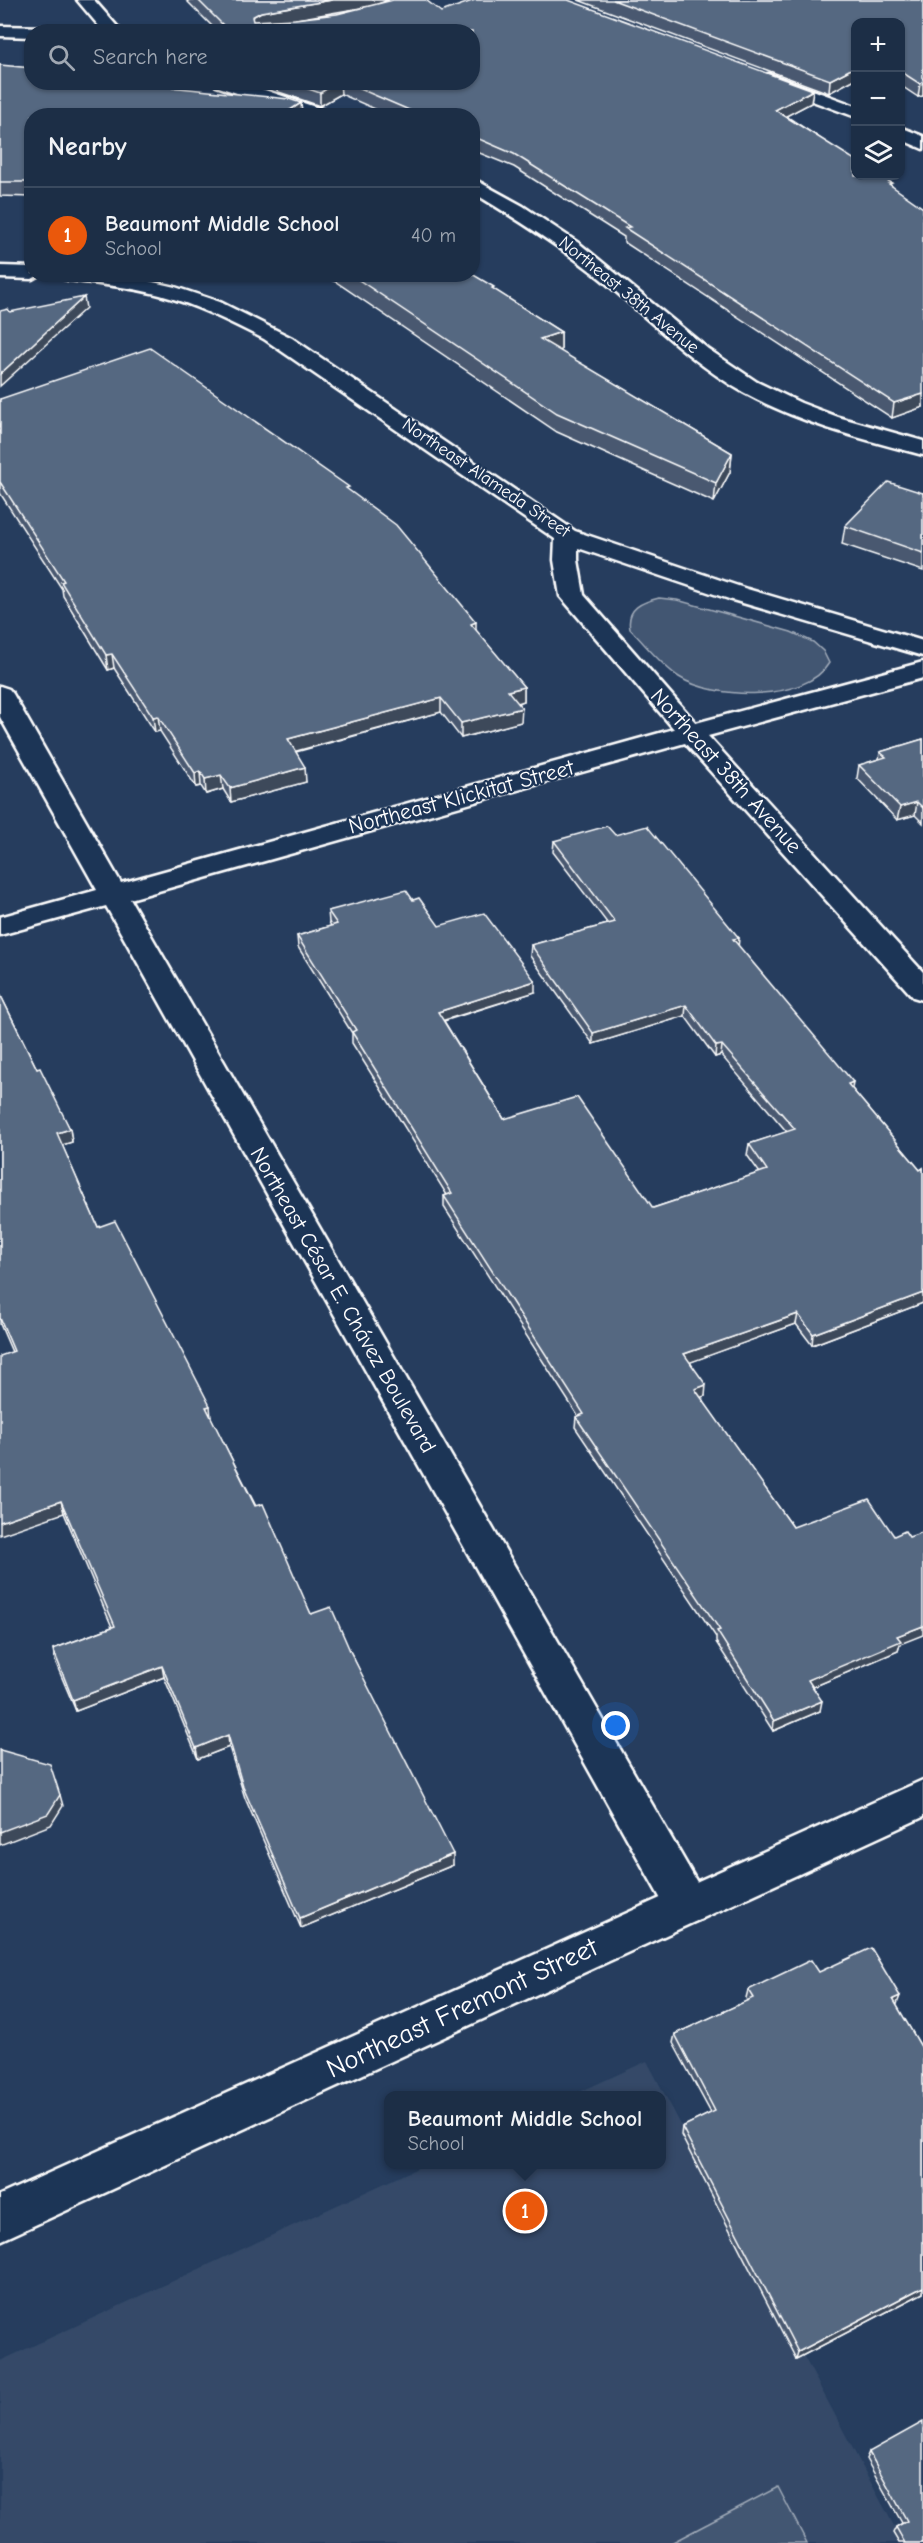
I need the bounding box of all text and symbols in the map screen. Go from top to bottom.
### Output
map controls [851,18,905,180]
button: + [851,18,905,72]
search box [24,24,480,90]
icon: search [45,41,78,74]
text: Search here [93,44,208,70]
button: − [851,72,905,126]
button: layers [851,126,905,180]
text: Nearby [48,132,127,162]
text: Beaumont Middle School [105,211,339,237]
text: 1 [64,224,71,247]
text: 40 m [411,224,456,247]
street label: Northeast 38th Avenue [555,232,703,358]
text: School [105,237,162,260]
street label: Northeast Alameda Street [398,414,575,542]
street label: Northeast 38th Avenue [645,683,807,859]
street label: Northeast Klickitat Street [345,754,577,840]
street label: Northeast César E. Chávez Boulevard [245,1143,441,1457]
your location [601,1711,630,1740]
street label: Northeast Fremont Street [321,1931,604,2085]
popup [384,2091,666,2169]
text: Beaumont Middle School [408,2106,642,2132]
text: School [408,2132,465,2155]
pin: 1 [506,2188,544,2234]

